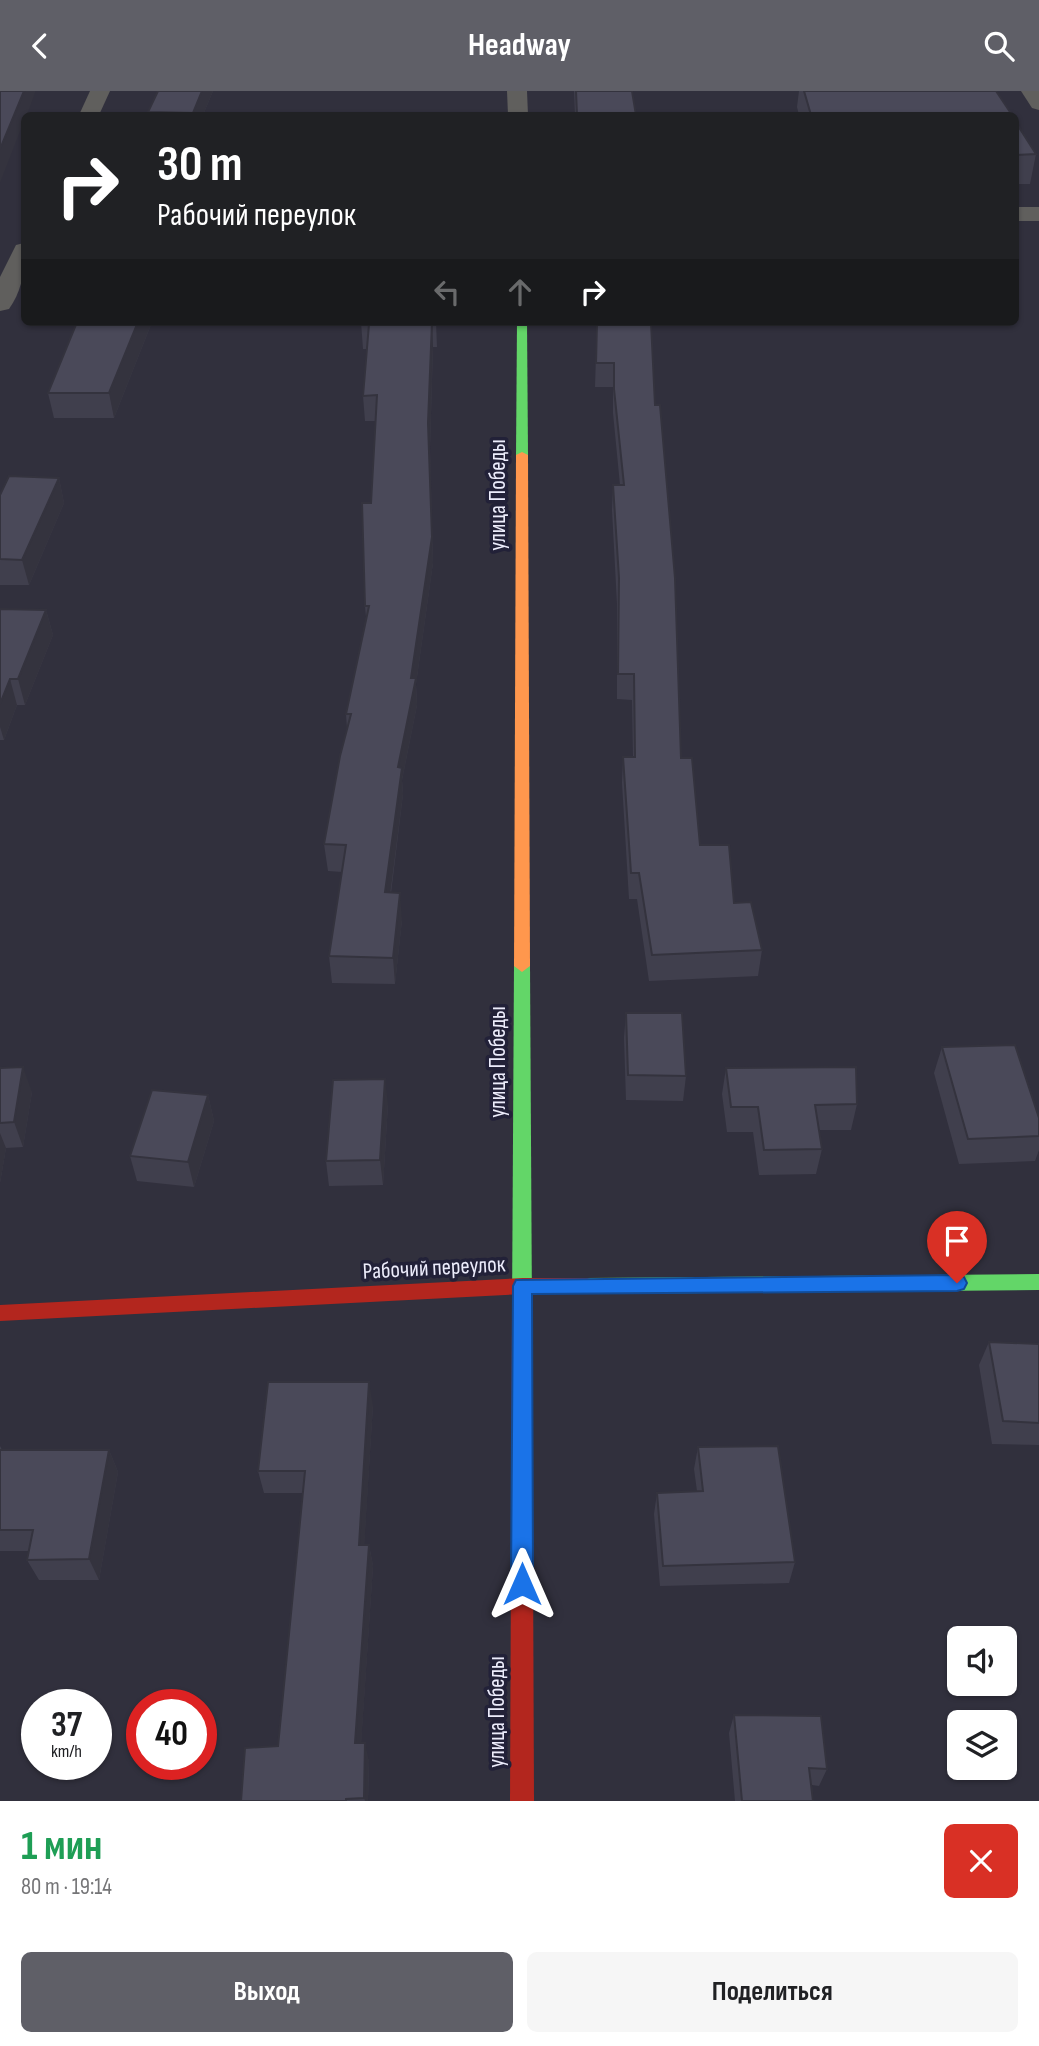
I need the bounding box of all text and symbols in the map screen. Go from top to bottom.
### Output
text: Headway [468,26,571,65]
icon: back [21,27,59,65]
icon: search [980,27,1018,65]
text: 30 m [157,136,242,195]
icon: right [42,140,133,231]
text: Рабочий переулок [157,196,356,235]
icon: left [428,273,466,311]
icon: ahead [501,273,539,311]
icon: right [574,273,612,311]
street label: улица Победы [484,439,512,551]
street label: улица Победы [484,1006,512,1118]
pin [927,1211,987,1283]
icon: arrive [938,1222,976,1260]
street label: Рабочий переулок [362,1250,506,1286]
position arrow [485,1547,559,1621]
map controls [947,1626,1017,1780]
button: sound [947,1626,1017,1696]
street label: улица Победы [483,1656,511,1768]
speed limit sign: 40 [126,1689,217,1780]
text: 37 [51,1704,82,1747]
button: layers [947,1710,1017,1780]
text: km/h [51,1741,82,1762]
text: 1 мин [21,1821,102,1872]
button: close [944,1824,1018,1898]
text: 80 m · 19:14 [21,1873,112,1901]
button: Выход [21,1952,513,2032]
button: Поделиться [527,1952,1018,2032]

